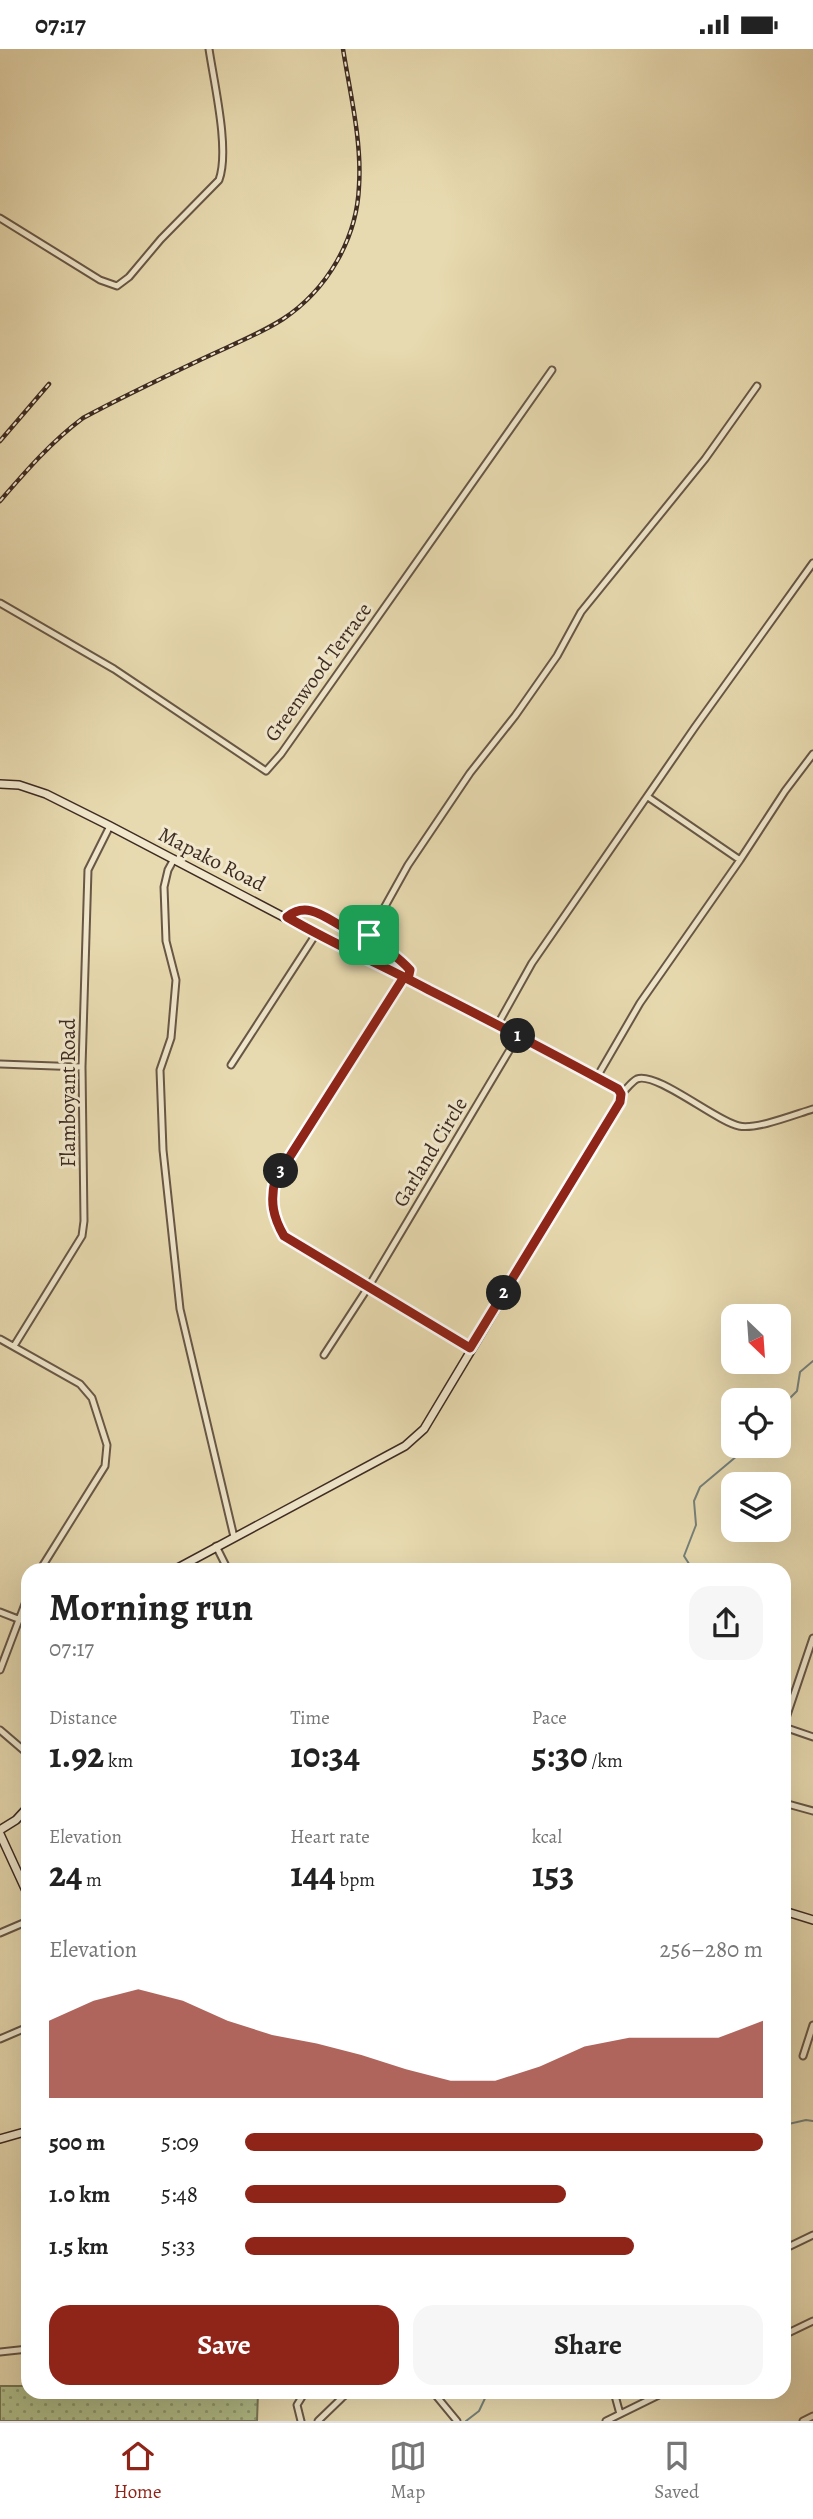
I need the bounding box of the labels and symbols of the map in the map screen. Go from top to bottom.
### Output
street label: Greenwood Terrace [258,597,378,747]
street label: Mapako Road [154,820,271,898]
pin [339,905,399,965]
street label: Flamboyant Road [54,1018,82,1168]
pin: 1 [500,1019,536,1053]
street label: Garland Circle [386,1092,474,1212]
pin: 3 [264,1153,298,1189]
pin: 2 [486,1275,522,1311]
north arrow [721,1304,791,1374]

